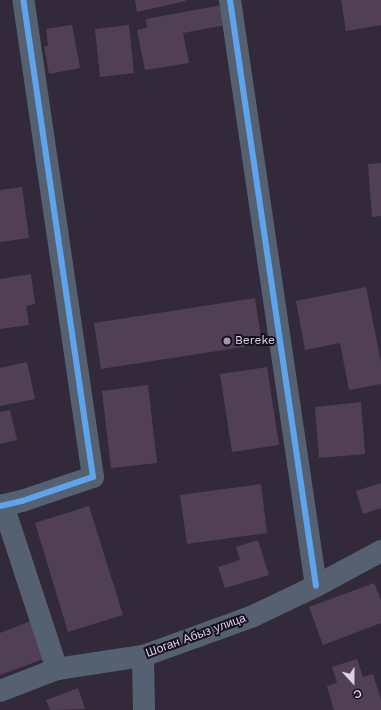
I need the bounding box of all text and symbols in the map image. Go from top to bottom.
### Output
place label: Bereke [235,334,275,348]
marker: Bereke [222,336,232,346]
street label: Шоган Абыз улица [144,611,248,661]
north arrow [333,662,373,702]
text: С [351,686,364,701]

